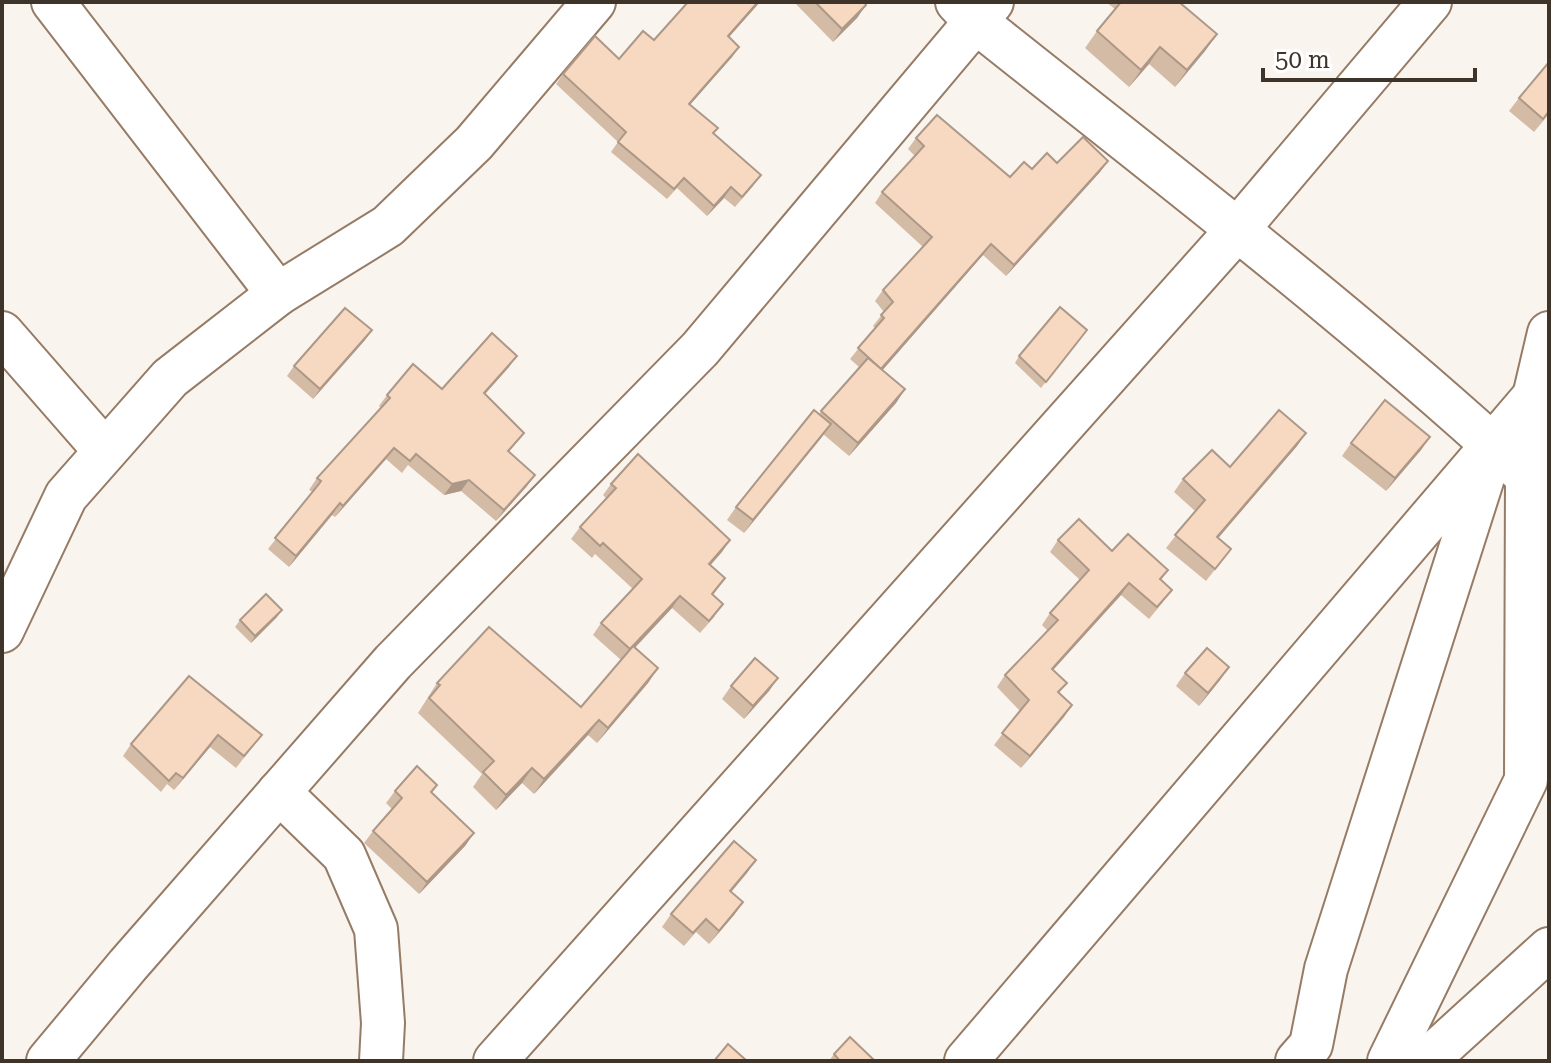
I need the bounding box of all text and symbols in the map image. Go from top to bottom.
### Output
scale bar [1263,32,1475,82]
text: 50 m [1275,46,1330,74]

